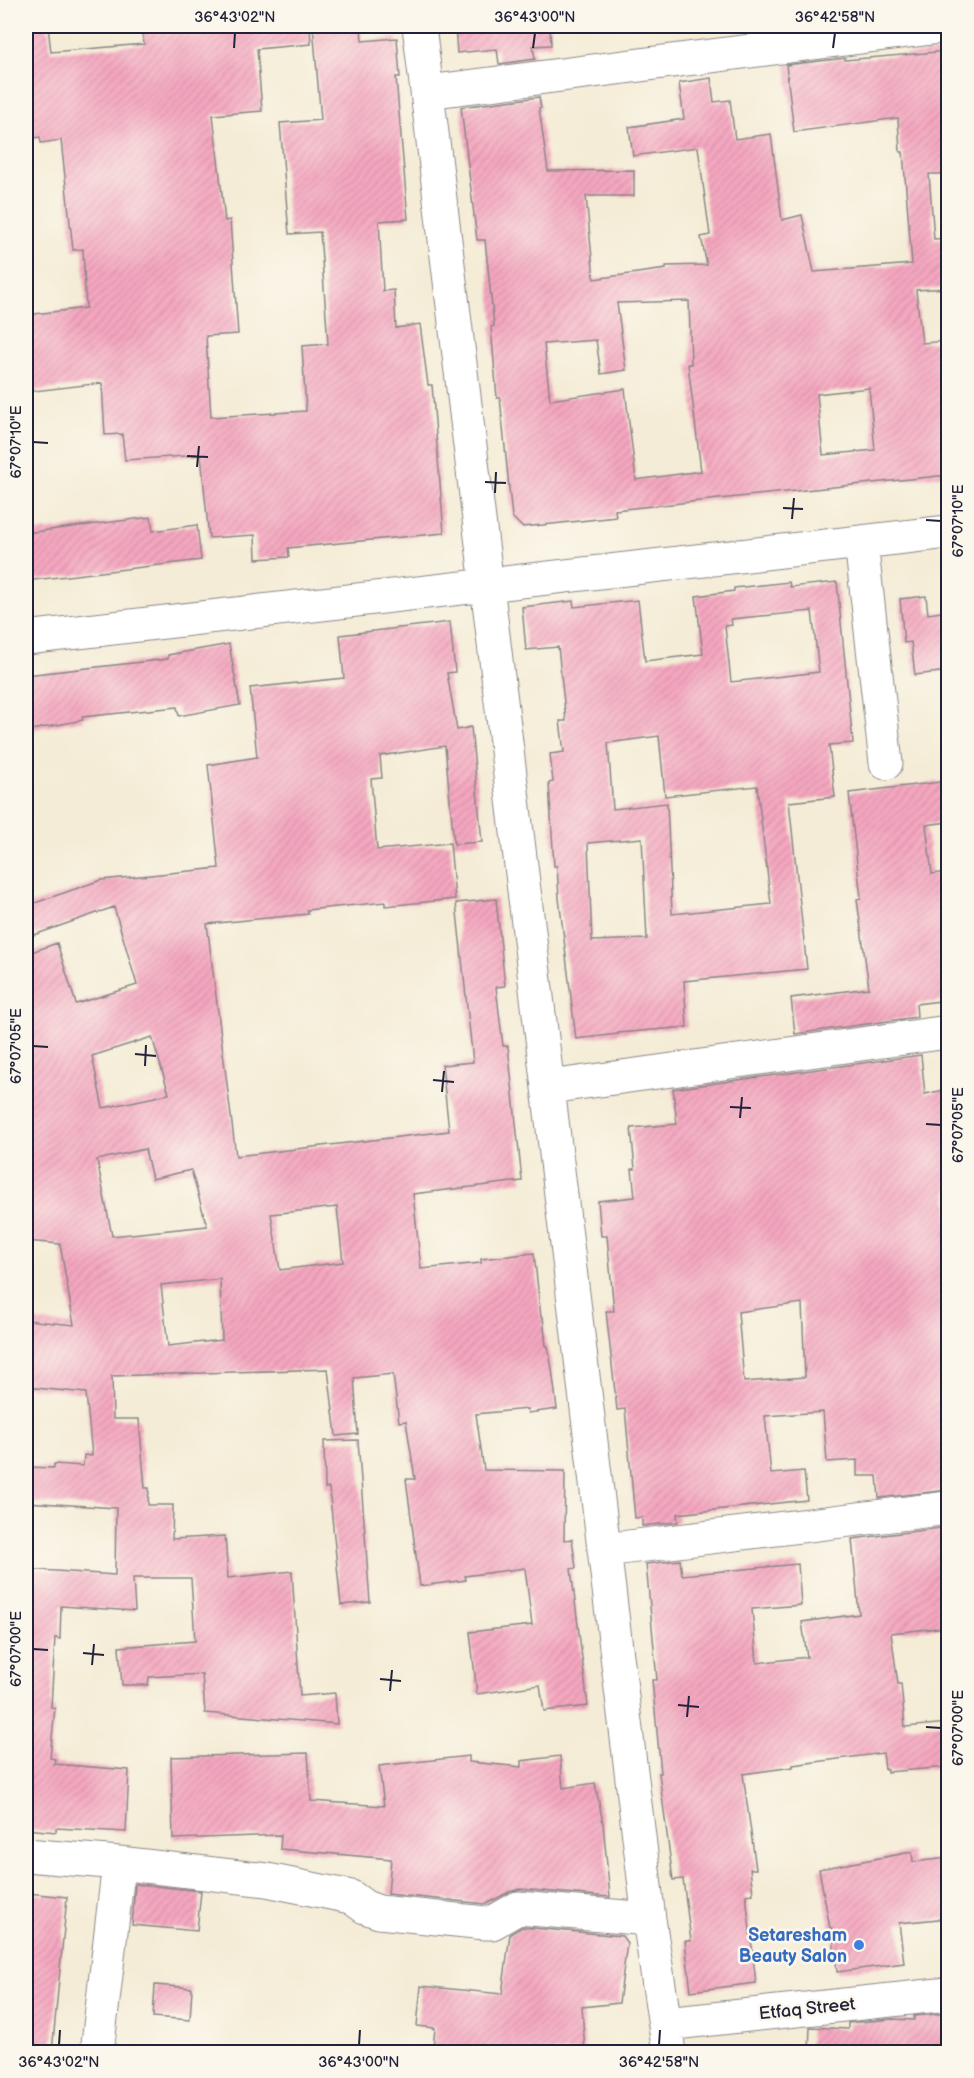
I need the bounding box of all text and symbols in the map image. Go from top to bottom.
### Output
text: 36°43'02"N [194,8,276,27]
text: 36°43'00"N [494,8,576,27]
text: 36°42'58"N [795,8,875,27]
text: 67°07'10"E [7,405,26,479]
text: 67°07'10"E [949,484,968,558]
text: 67°07'05"E [7,1008,26,1084]
text: 67°07'05"E [949,1087,968,1163]
text: 67°07'00"E [7,1611,26,1687]
text: 67°07'00"E [949,1690,968,1766]
place label: Setaresham Beauty Salon [739,1925,847,1967]
marker: Setaresham Beauty Salon [852,1938,866,1952]
street label: Etfaq Street [758,1993,857,2025]
text: 36°43'02"N [18,2053,100,2072]
text: 36°43'00"N [318,2053,400,2072]
text: 36°42'58"N [619,2053,699,2072]

